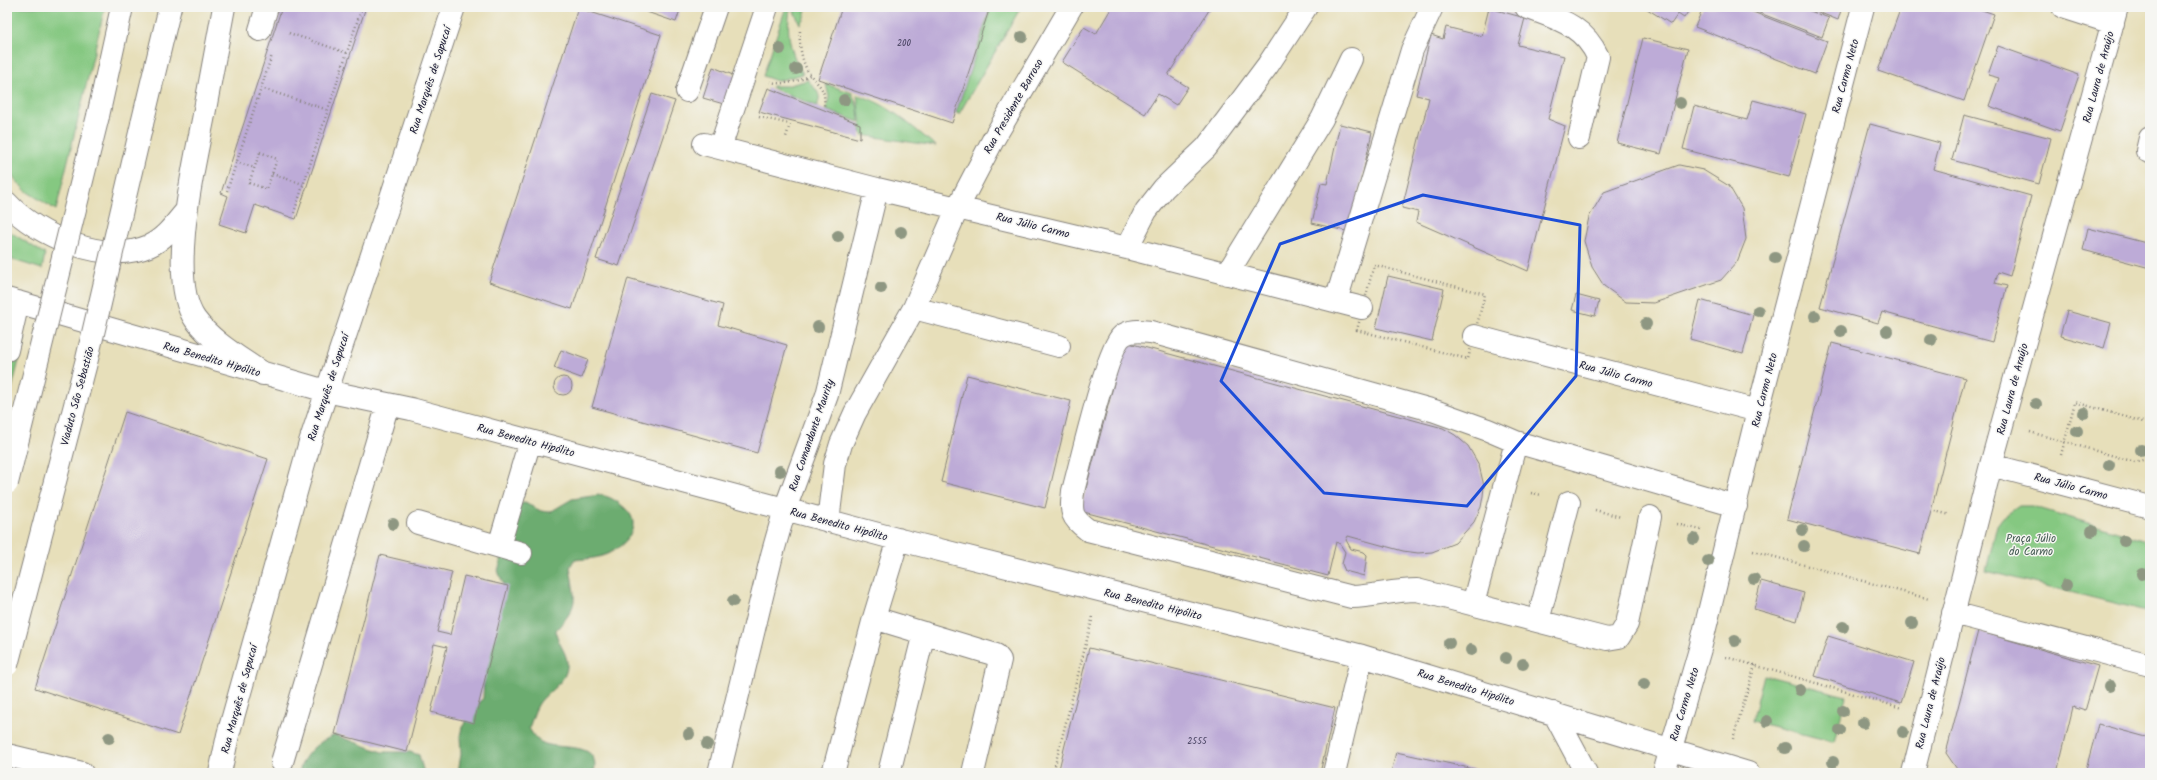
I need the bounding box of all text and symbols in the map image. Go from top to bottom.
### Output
street label: Rua Marquês de Sapucaí [405,22,458,136]
street label: Rua Laura de Araújo [2078,29,2120,125]
house number: 200 [897,36,912,51]
street label: Rua Carmo Neto [1827,37,1865,116]
street label: Rua Presidente Barroso [979,56,1048,157]
street label: Rua Júlio Carmo [994,208,1072,244]
street label: Rua Marquês de Sapucaí [303,329,356,443]
street label: Rua Benedito Hipólito [161,337,263,382]
street label: Rua Laura de Araújo [1992,341,2034,437]
street label: Viaduto São Sebastião [56,345,100,448]
street label: Rua Carmo Neto [1747,351,1783,430]
street label: Rua Júlio Carmo [1577,356,1655,393]
street label: Rua Comandante Maurity [784,376,840,494]
street label: Rua Benedito Hipólito [475,419,577,463]
street label: Rua Júlio Carmo [2032,468,2110,505]
street label: Rua Benedito Hipólito [788,503,890,547]
park label: Praça Júlio do Carmo [2006,530,2056,561]
street label: Rua Benedito Hipólito [1102,584,1204,626]
street label: Rua Marquês de Sapucaí [217,640,264,756]
street label: Rua Laura de Araújo [1911,655,1951,751]
street label: Rua Benedito Hipólito [1415,665,1516,711]
street label: Rua Carmo Neto [1665,665,1705,743]
house number: 2555 [1187,734,1208,749]

